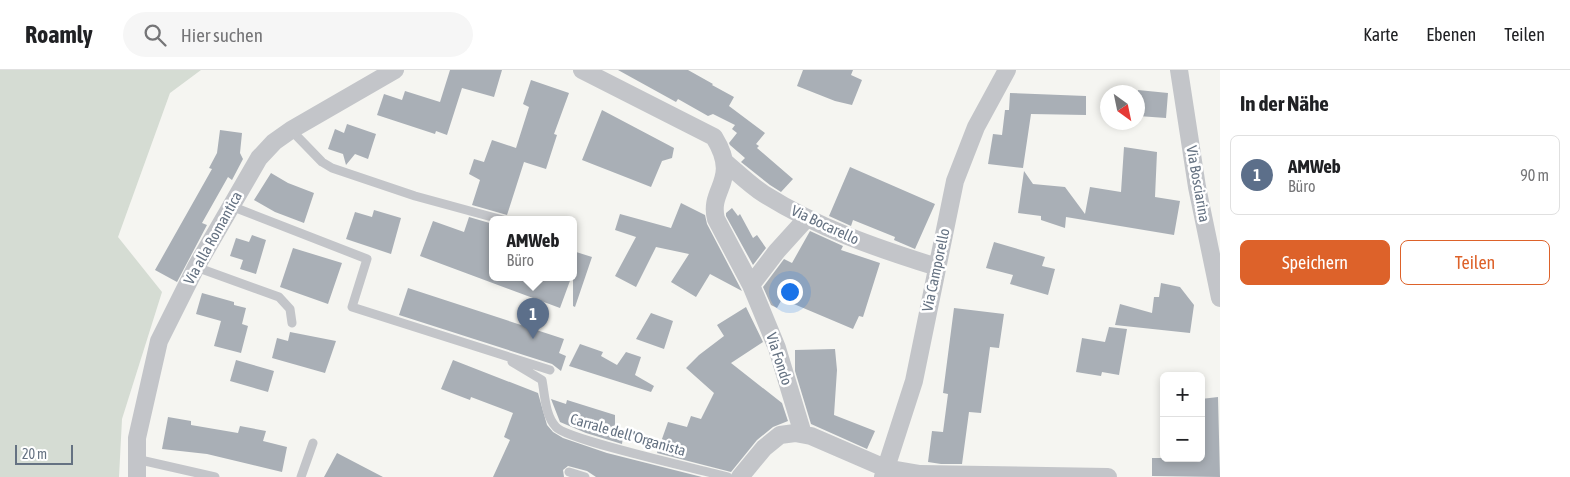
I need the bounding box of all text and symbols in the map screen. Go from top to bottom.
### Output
search box [123,12,473,57]
text: Roamly [25,21,93,48]
icon: search [141,21,169,49]
text: Hier suchen [181,24,263,46]
text: Karte [1363,24,1398,45]
text: Ebenen [1426,24,1476,45]
text: Teilen [1504,24,1545,45]
north arrow [1100,85,1145,130]
text: In der Nähe [1240,91,1329,115]
street label: Via Bosciarina [1183,144,1214,224]
text: AMWeb [1288,155,1341,177]
text: 1 [1253,166,1261,184]
text: 90 m [1520,166,1549,184]
text: Büro [1288,177,1316,195]
street label: Via alla Romantica [180,188,245,287]
street label: Via Bocarello [789,202,862,248]
popup [489,216,577,281]
street label: Via Camporello [918,227,953,313]
text: AMWeb [507,229,559,251]
button: Speichern [1240,240,1390,285]
button: Teilen [1400,240,1550,285]
text: Büro [507,251,534,269]
your location [777,279,803,305]
pin: 1 [517,298,549,339]
street label: Via Fondo [763,331,796,387]
map controls [1160,372,1205,462]
button: + [1160,372,1205,417]
street label: Carrale dell'Organista [568,410,688,459]
button: − [1160,417,1205,462]
scale bar [15,442,72,465]
text: 20 m [22,446,47,462]

